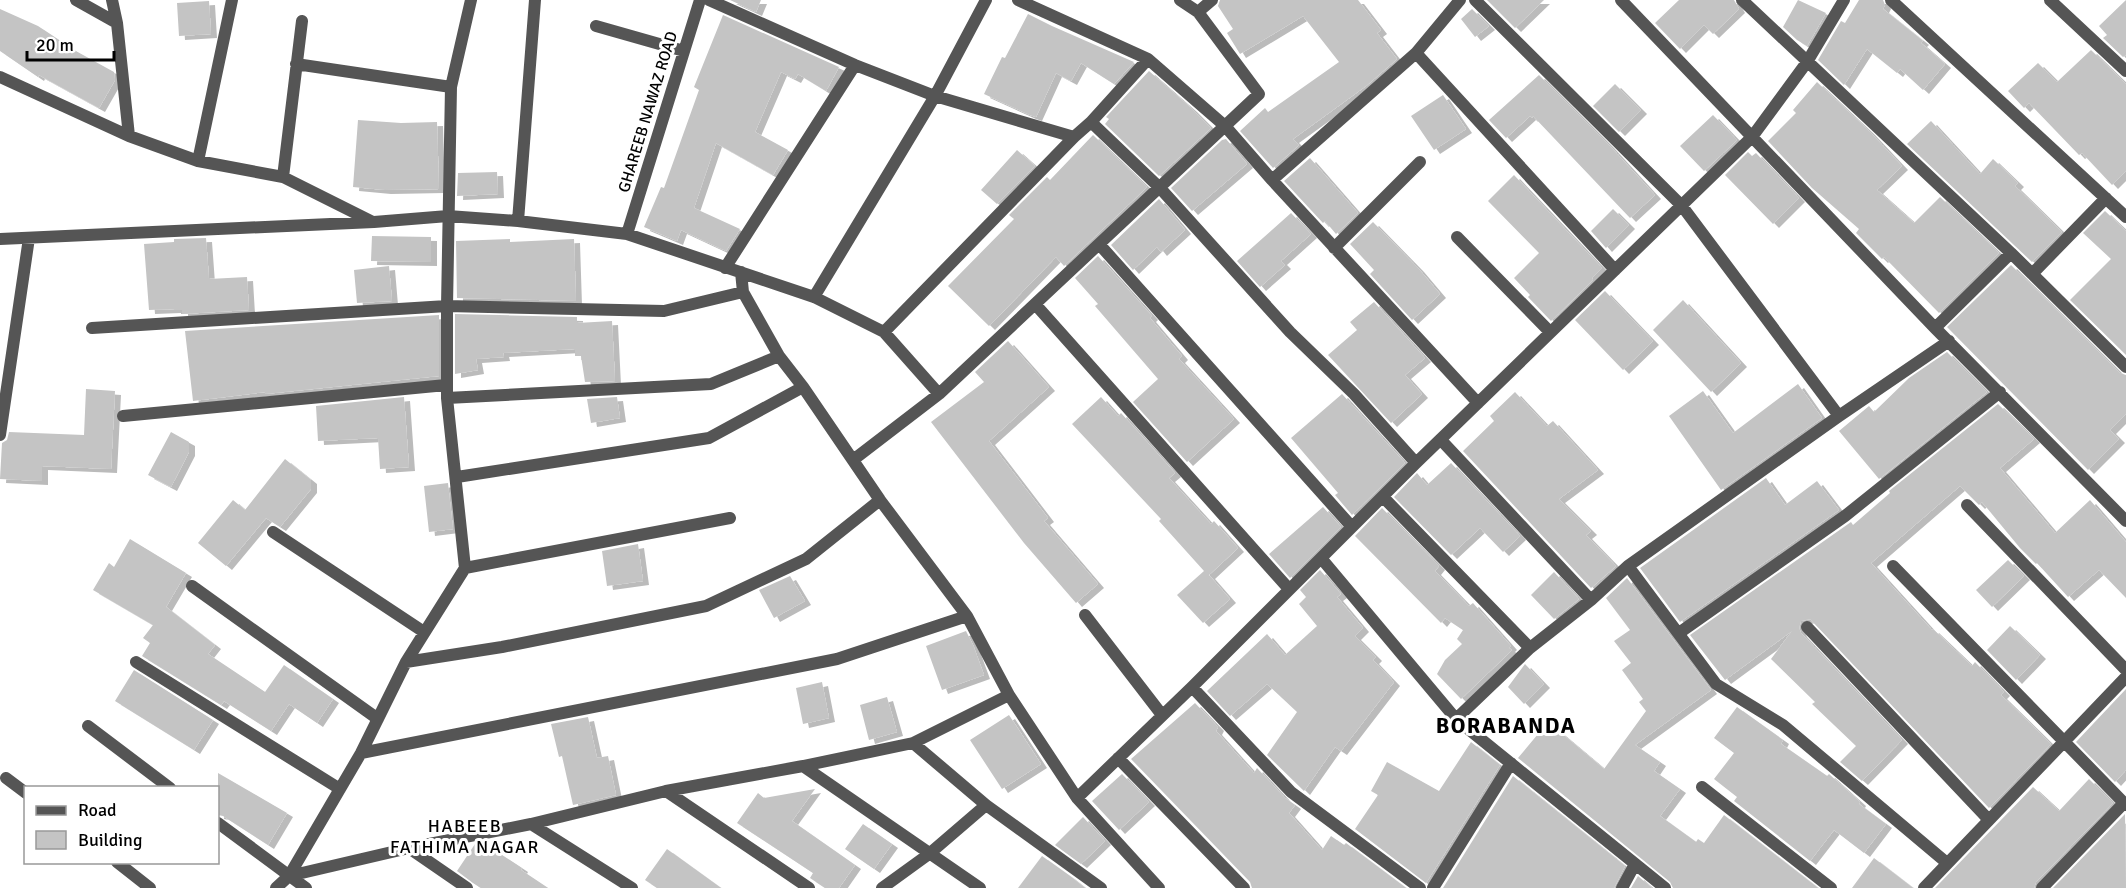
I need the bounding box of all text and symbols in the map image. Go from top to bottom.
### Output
scale bar [27,24,114,62]
street label: GHAREEB NAWAZ ROAD [614,29,682,195]
text: 20 m [36,34,74,56]
district label: BORABANDA [1436,712,1576,739]
legend [24,786,219,864]
text: Road [78,799,117,821]
district label: HABEEB FATHIMA NAGAR [390,815,540,858]
text: Building [78,829,142,851]

